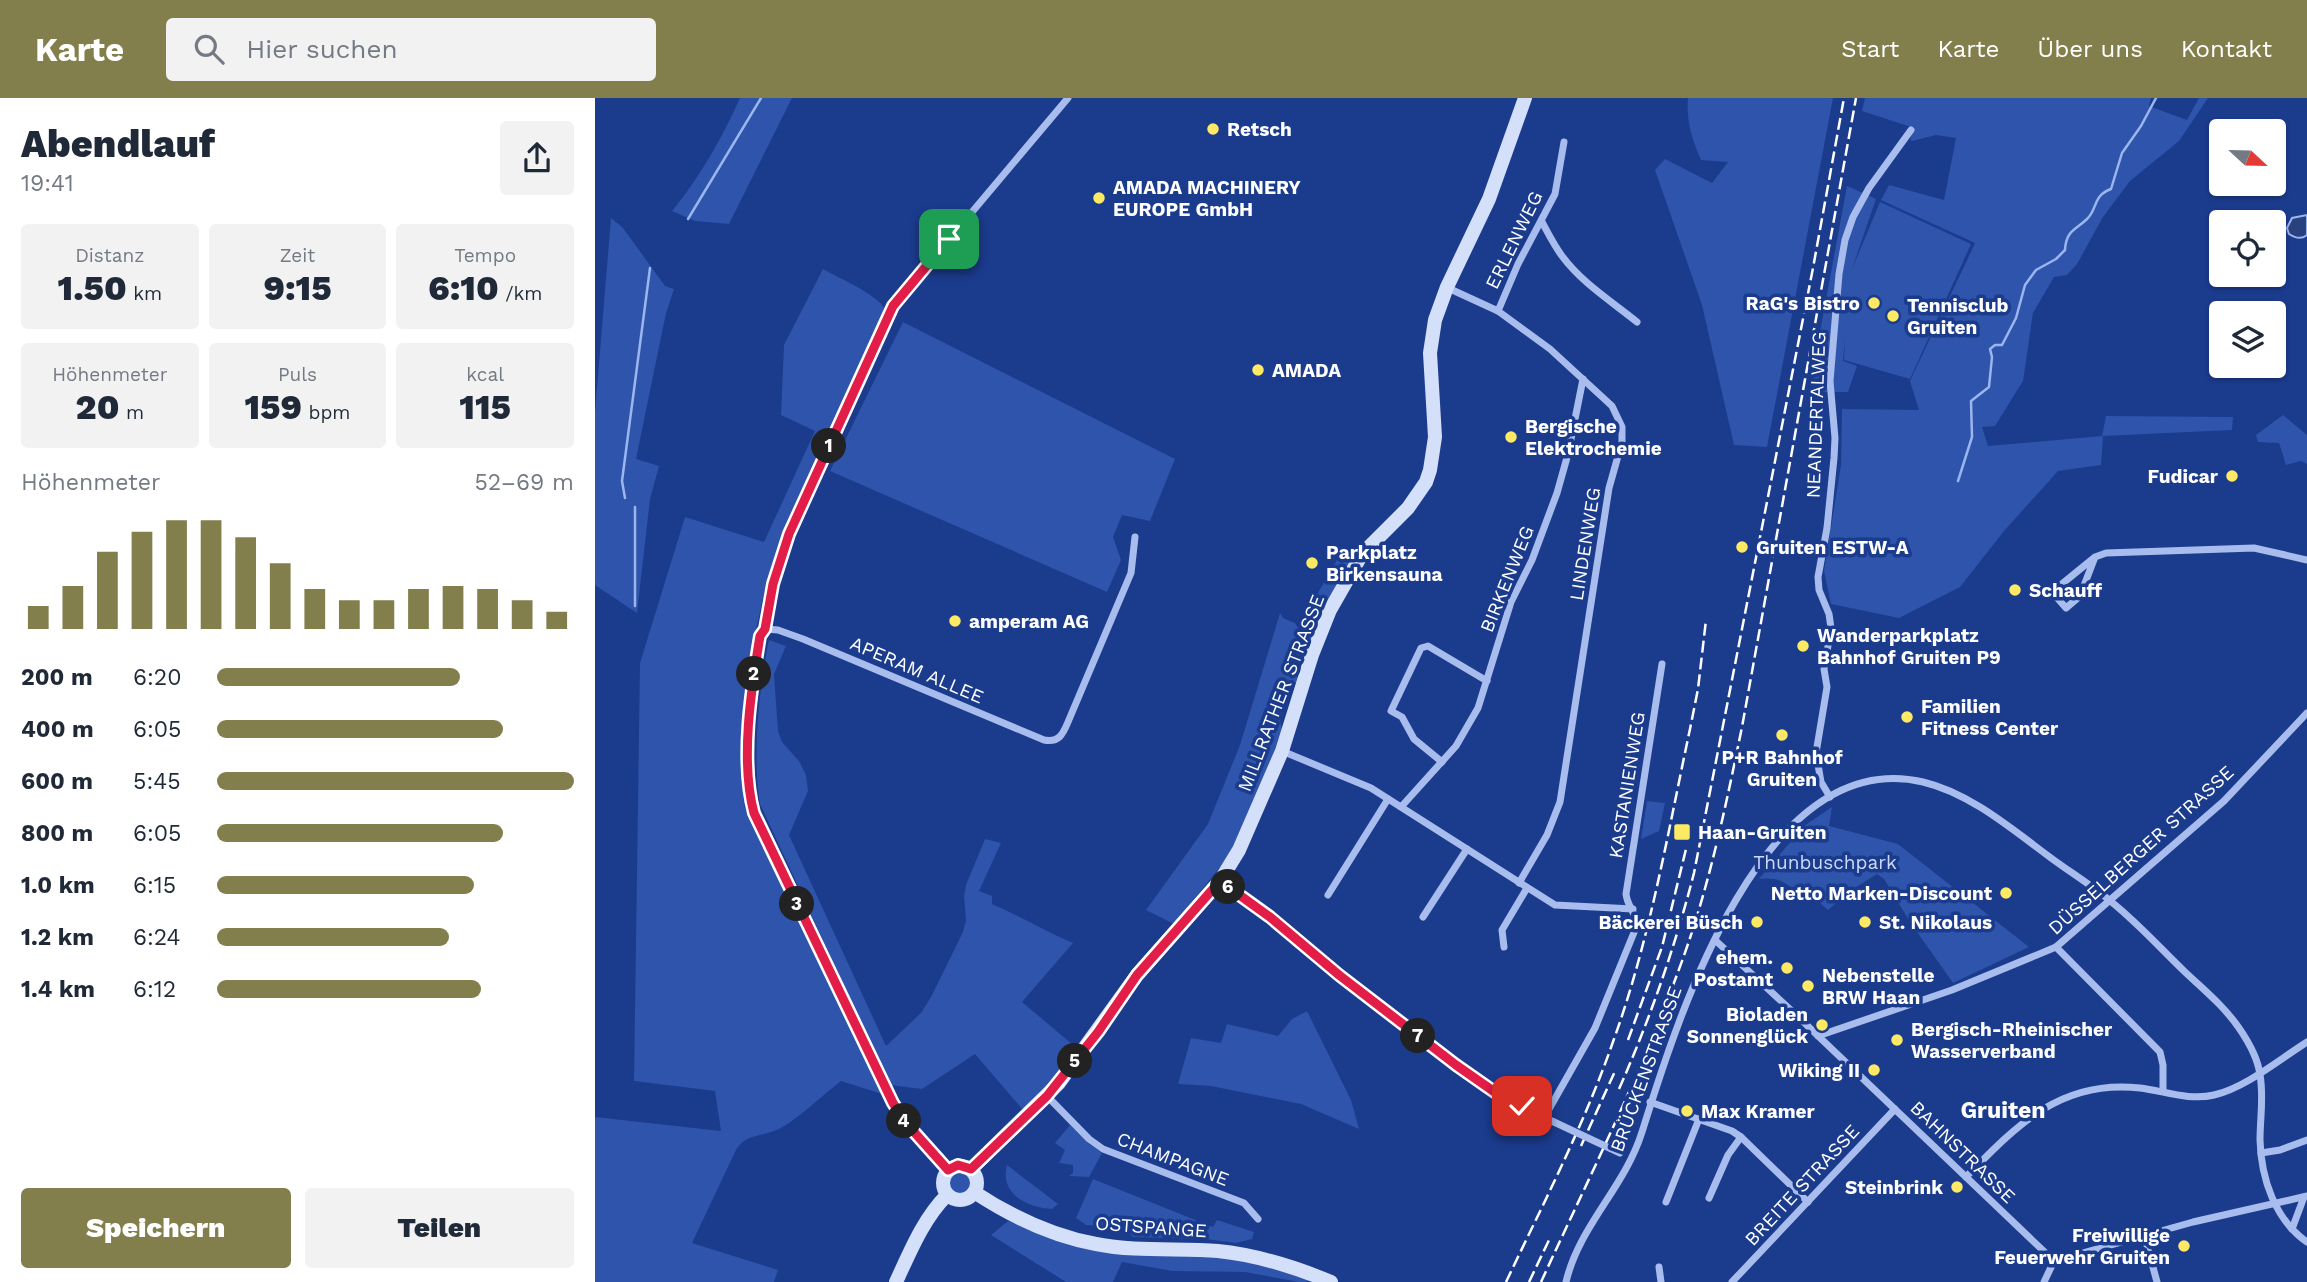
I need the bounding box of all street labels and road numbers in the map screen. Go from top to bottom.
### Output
street label: ERLENWEG [1480,187,1548,293]
street label: NEANDERTALWEG [1802,331,1830,499]
street label: LINDENWEG [1565,486,1605,602]
street label: BIRKENWEG [1475,522,1539,636]
street label: MILLRATHER STRASSE [1233,591,1329,795]
street label: APERAM ALLEE [847,631,987,709]
street label: KASTANIENWEG [1604,710,1650,860]
street label: DÜSSELBERGER STRASSE [2044,761,2238,939]
street label: BRÜCKENSTRASSE [1605,983,1687,1155]
street label: BAHNSTRASSE [1906,1096,2020,1208]
street label: BREITE STRASSE [1740,1120,1864,1250]
street label: CHAMPAGNE [1114,1127,1232,1191]
street label: OSTSPANGE [1094,1212,1208,1242]

